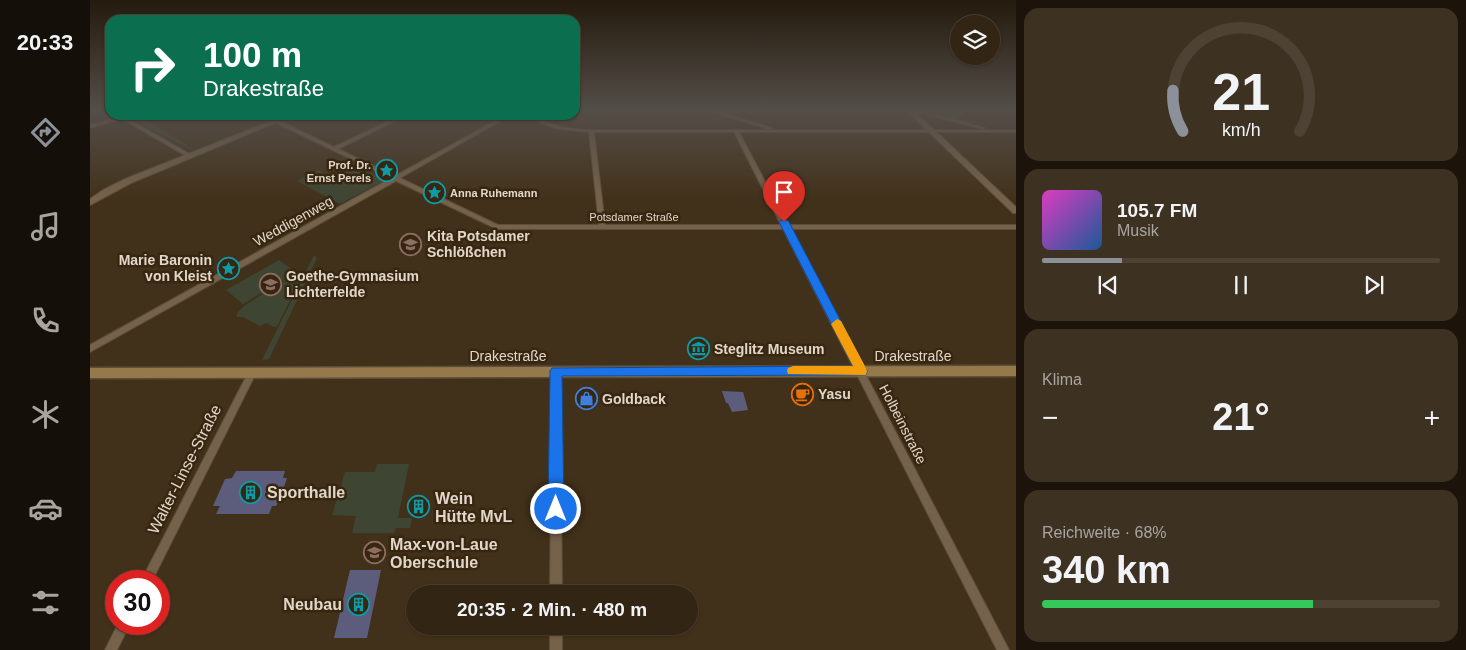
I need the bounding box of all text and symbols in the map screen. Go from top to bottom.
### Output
map controls [950,15,1000,65]
button: layers [950,15,1000,65]
text: 20:33 [17,30,73,55]
icon: right [120,35,185,100]
text: 100 m [203,35,302,74]
text: 21 [1212,63,1270,121]
text: Drakestraße [203,76,324,101]
icon: directions [28,115,63,150]
text: km/h [1222,120,1260,140]
place label: Prof. Dr. Ernst Perels [307,159,371,184]
place icon: Prof. Dr. Ernst Perels [375,159,399,183]
pin [763,171,805,222]
icon: arrive [770,178,798,206]
place icon: Anna Ruhemann [422,181,446,205]
place label: Anna Ruhemann [450,187,538,199]
street label: Weddigenweg [250,193,336,249]
text: 105.7 FM [1117,200,1197,221]
icon: music [28,209,63,244]
street label: Potsdamer Straße [589,211,679,223]
text: Musik [1117,222,1159,239]
place label: Kita Potsdamer Schlößchen [427,228,530,260]
school or university icon: Kita Potsdamer Schlößchen [399,232,423,256]
place label: Marie Baronin von Kleist [119,252,212,284]
place icon: Marie Baronin von Kleist [216,256,240,280]
place label: Goethe-Gymnasium Lichterfelde [286,268,419,300]
icon: previous [1094,271,1122,299]
icon: pause [1227,271,1255,299]
icon: next [1360,271,1388,299]
school or university icon: Goethe-Gymnasium Lichterfelde [258,272,282,296]
icon: phone [28,303,63,338]
museum icon: Steglitz Museum [686,337,710,361]
place label: Steglitz Museum [714,341,824,357]
street label: Drakestraße [469,348,547,364]
street label: Drakestraße [874,348,952,364]
text: Klima [1042,371,1082,388]
cafe icon: Yasu [790,382,814,406]
street label: Holbeinstraße [876,382,930,467]
place label: Yasu [818,386,851,402]
shop icon: Goldback [574,387,598,411]
place label: Goldback [602,391,666,407]
text: 21° [1212,396,1270,438]
icon: climate [28,397,63,432]
street label: Walter-Linse-Straße [145,402,224,537]
text: − [1042,402,1058,433]
text: + [1424,402,1440,433]
building icon: Sporthalle [239,480,263,504]
position arrow [529,482,581,534]
place label: Sporthalle [267,484,345,501]
place label: Wein Hütte MvL [435,490,513,525]
icon: car [28,491,63,526]
building icon: Wein Hütte MvL [407,495,431,519]
text: Reichweite · 68% [1042,524,1167,541]
place label: Max-von-Laue Oberschule [390,536,498,571]
school or university icon: Max-von-Laue Oberschule [362,541,386,565]
text: 340 km [1042,549,1171,591]
speed limit sign: 30 [105,570,170,635]
icon: filters [28,585,63,620]
building icon: Neubau [346,592,370,616]
place label: Neubau [283,596,342,613]
text: 20:35 · 2 Min. · 480 m [457,599,647,620]

